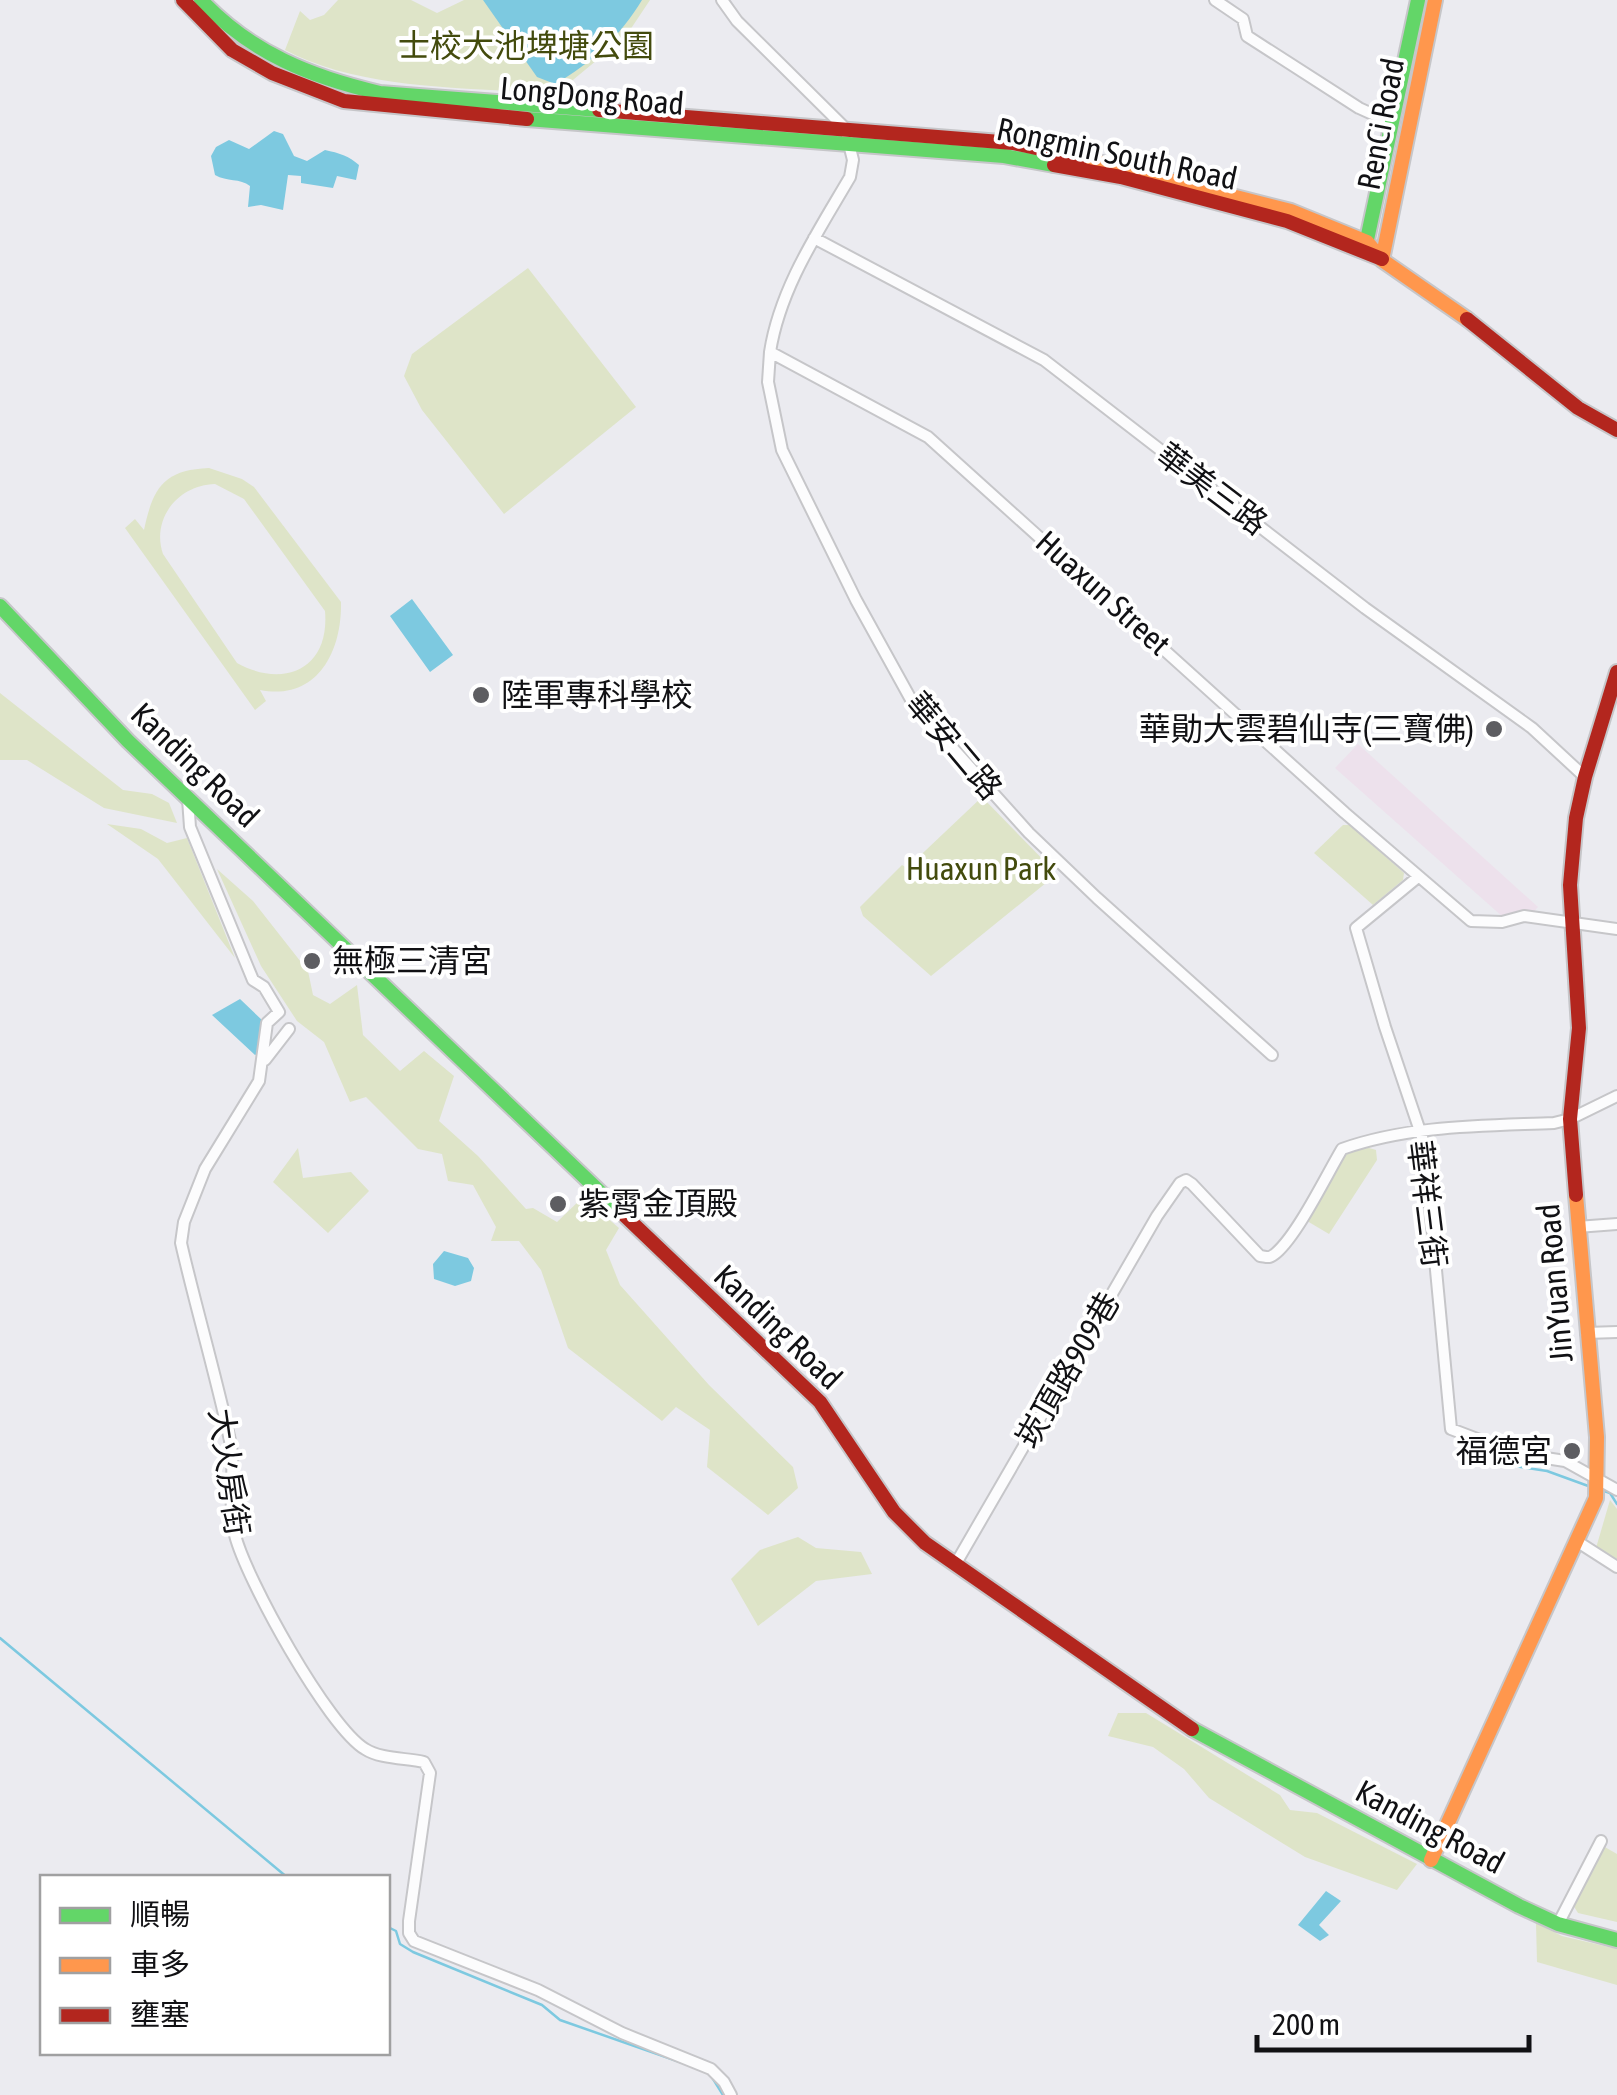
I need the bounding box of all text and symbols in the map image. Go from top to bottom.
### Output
park label: 士校大池埤塘公園 [398,27,654,64]
street label: RenCi Road [1350,55,1411,193]
street label: LongDong Road [499,69,686,122]
street label: Rongmin South Road [994,110,1241,197]
street label: 華美三路 [1150,435,1275,542]
street label: Huaxun Street [1029,523,1178,662]
place label: 陸軍專科學校 [501,676,693,713]
marker: 陸軍專科學校 [470,684,492,706]
street label: 華安二路 [899,685,1010,807]
street label: Kanding Road [124,695,267,834]
place label: 華勛大雲碧仙寺(三寶佛) [1139,710,1474,747]
marker: 華勛大雲碧仙寺(三寶佛) [1483,718,1505,740]
park label: Huaxun Park [906,850,1056,887]
place label: 無極三清宮 [332,942,492,979]
marker: 無極三清宮 [301,950,323,972]
street label: 華祥三街 [1401,1138,1454,1270]
place label: 紫霄金頂殿 [578,1185,738,1222]
marker: 紫霄金頂殿 [547,1193,569,1215]
street label: JinYuan Road [1529,1202,1580,1364]
street label: Kanding Road [707,1257,850,1396]
street label: 崁頂路909巷 [1008,1286,1127,1454]
street label: 大火房街 [202,1406,257,1538]
place label: 福德宮 [1456,1432,1552,1469]
marker: 福德宮 [1561,1440,1583,1462]
street label: Kanding Road [1350,1772,1511,1881]
legend [40,1875,390,2055]
text: 順暢 [130,1897,190,1931]
text: 車多 [130,1947,190,1981]
scale bar [1257,1990,1530,2052]
text: 壅塞 [130,1997,190,2031]
text: 200 m [1272,2007,1340,2041]

